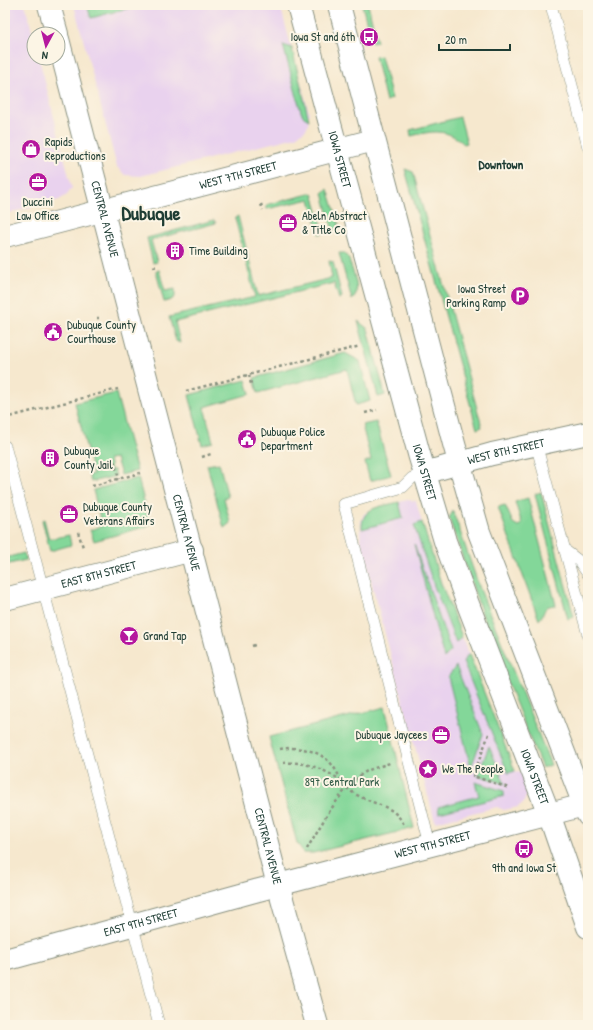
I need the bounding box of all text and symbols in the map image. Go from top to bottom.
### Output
north arrow [26,26,66,66]
bus stop icon: Iowa St and 6th [358,26,380,48]
scale bar [439,26,510,52]
place label: Iowa St and 6th [290,28,355,45]
text: 20 m [445,31,467,48]
text: N [41,49,49,63]
street label: IOWA STREET [324,129,356,190]
place label: Rapids Reproductions [45,133,106,164]
shop icon: Rapids Reproductions [20,138,42,160]
district label: Downtown [479,155,524,173]
street label: WEST 7TH STREET [198,157,279,193]
office icon: Duccini Law Office [27,171,49,193]
street label: CENTRAL AVENUE [87,179,124,260]
place label: Duccini Law Office [17,193,60,224]
district label: Dubuque [122,199,181,227]
place label: Abeln Abstract & Title Co [302,207,367,238]
office icon: Abeln Abstract & Title Co [277,212,299,234]
building icon: Time Building [164,240,186,262]
place label: Time Building [189,242,248,259]
place label: Iowa Street Parking Ramp [446,280,507,311]
parking icon: Iowa Street Parking Ramp [509,285,531,307]
place label: Dubuque County Courthouse [67,316,136,347]
public building icon: Dubuque County Courthouse [42,321,64,343]
place label: Dubuque Police Department [261,423,325,454]
public building icon: Dubuque Police Department [236,428,258,450]
street label: WEST 8TH STREET [466,434,547,468]
place label: Dubuque County Jail [64,442,113,473]
street label: IOWA STREET [409,442,442,503]
building icon: Dubuque County Jail [39,447,61,469]
street label: CENTRAL AVENUE [169,492,205,573]
place label: Dubuque County Veterans Affairs [83,498,155,529]
office icon: Dubuque County Veterans Affairs [58,503,80,525]
street label: EAST 8TH STREET [59,556,139,592]
bar icon: Grand Tap [118,625,140,647]
place label: Grand Tap [143,627,186,644]
office icon: Dubuque Jaycees [430,724,452,746]
place label: Dubuque Jaycees [356,726,427,743]
street label: IOWA STREET [517,746,554,807]
place icon: We The People [417,758,439,780]
place label: We The People [442,760,504,777]
park label: 897 Central Park [305,773,379,790]
street label: CENTRAL AVENUE [250,806,287,887]
street label: WEST 9TH STREET [393,826,473,862]
bus stop icon: 9th and Iowa St [513,838,535,860]
place label: 9th and Iowa St [492,859,557,876]
street label: EAST 9TH STREET [102,904,180,940]

